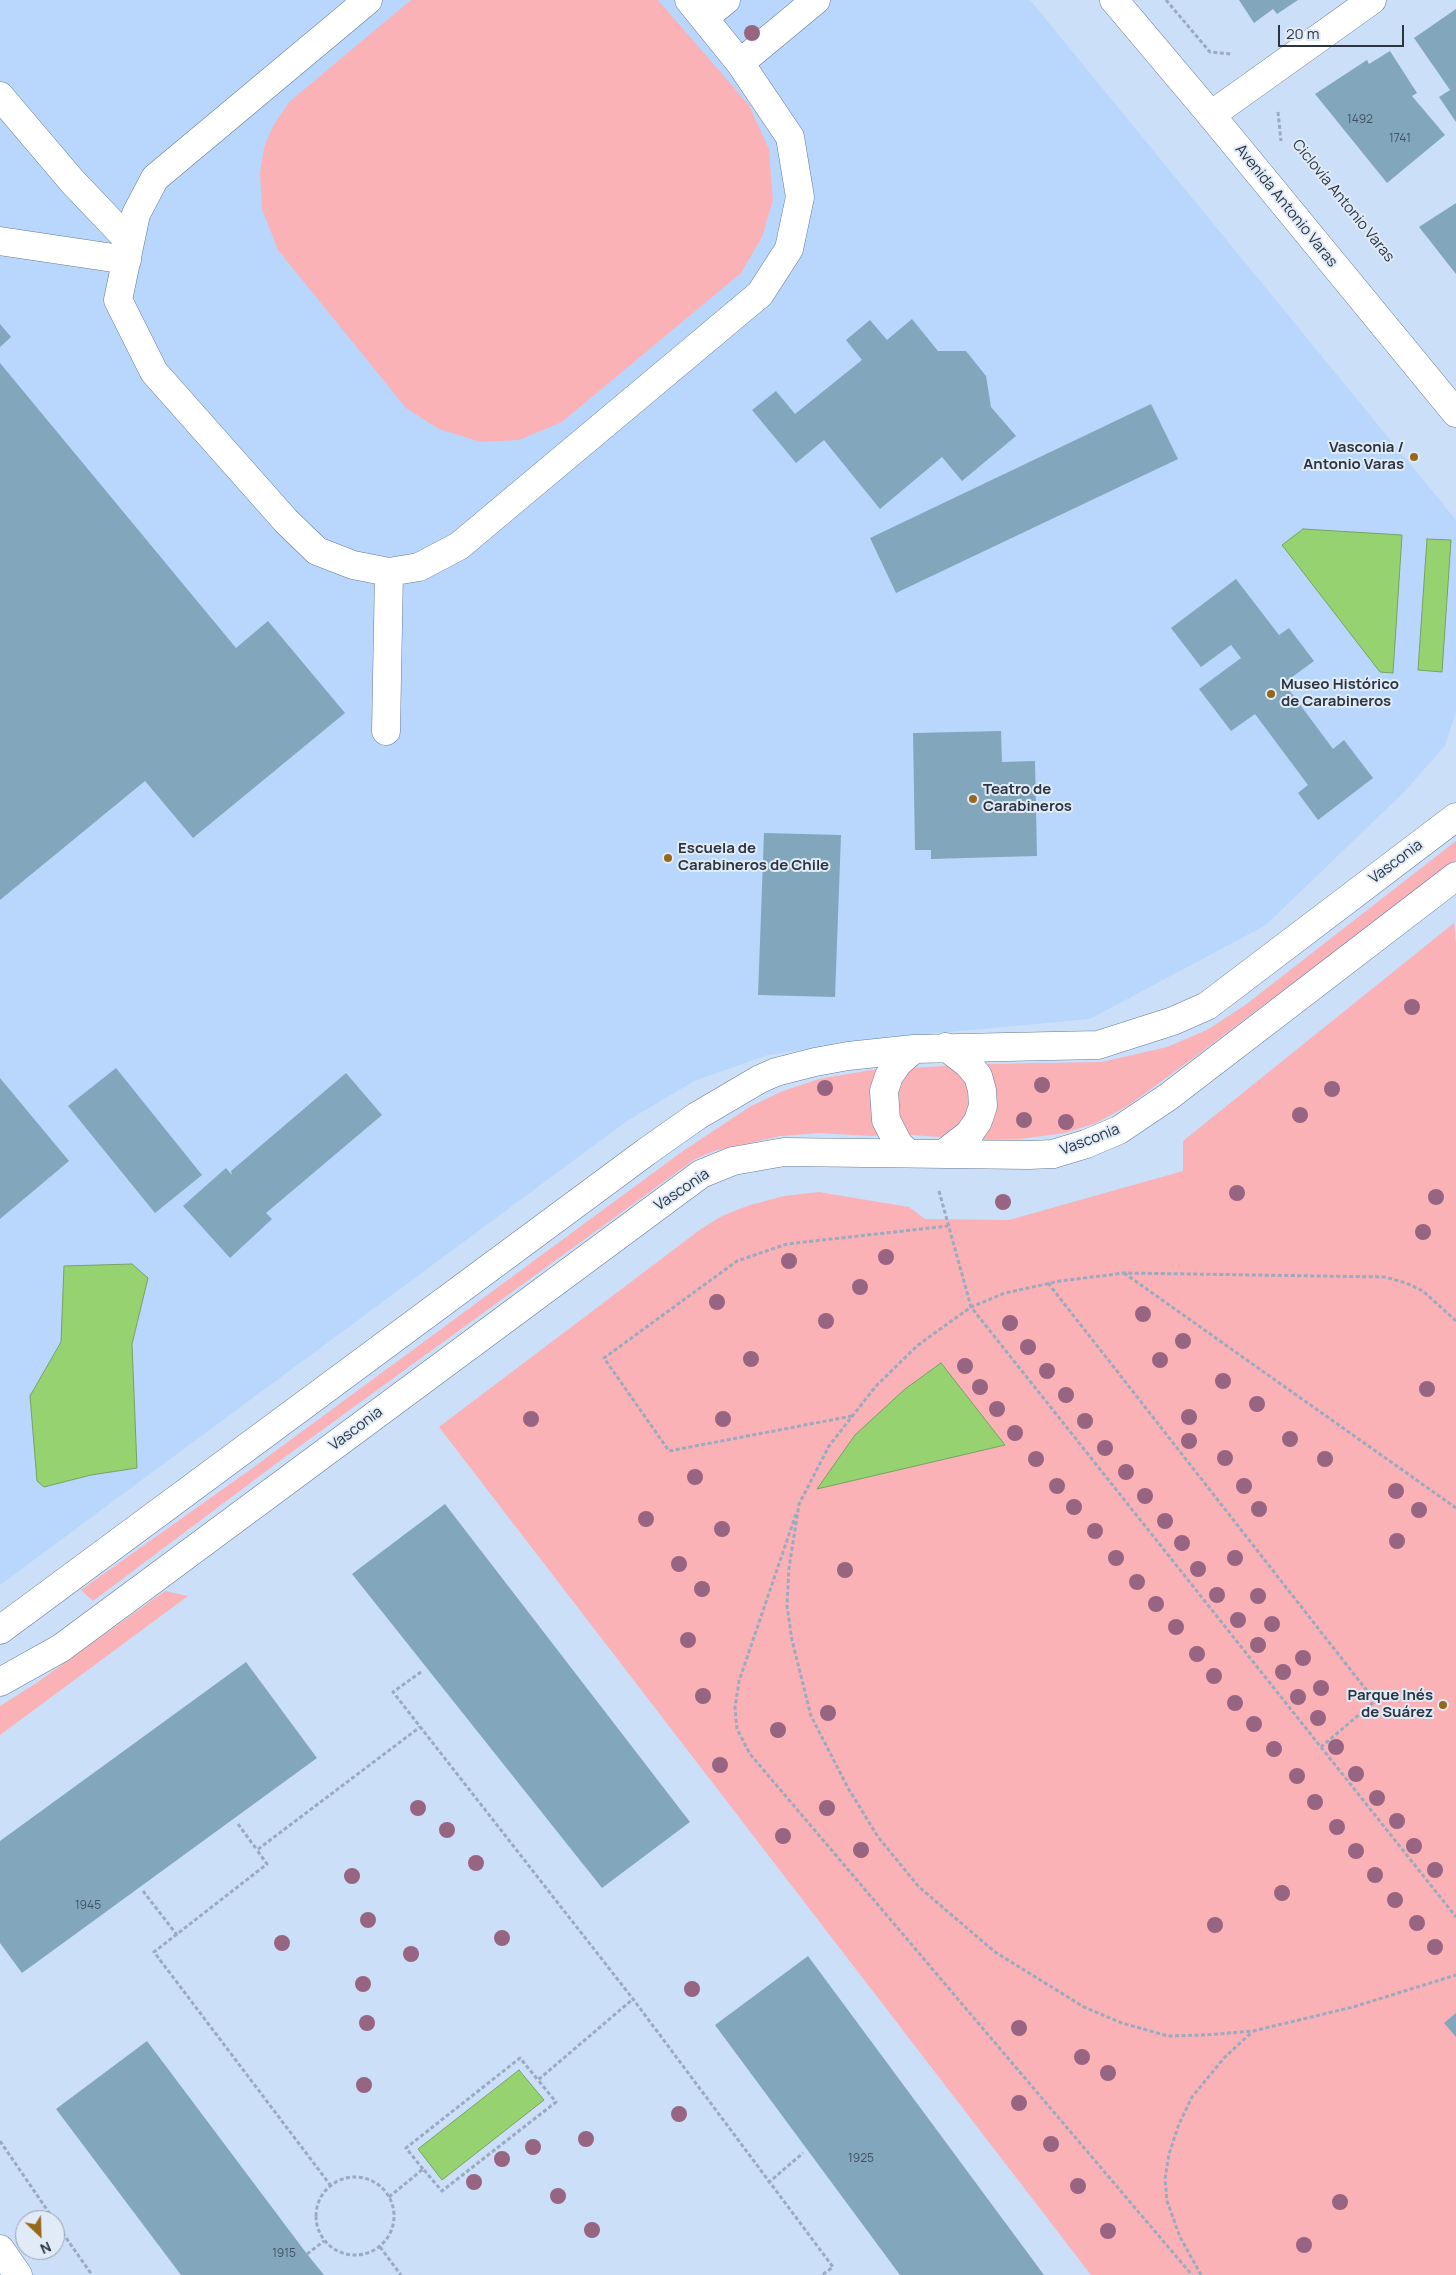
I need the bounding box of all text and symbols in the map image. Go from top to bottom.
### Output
scale bar [1281,15,1407,47]
text: 20 m [1286,23,1319,44]
house number: 1492 [1347,113,1373,127]
house number: 1741 [1389,132,1411,146]
street label: Ciclovía Antonio Varas [1288,136,1398,266]
street label: Avenida Antonio Varas [1231,141,1341,271]
place label: Vasconia / Antonio Varas [1303,439,1404,474]
marker: Vasconia / Antonio Varas [1408,451,1420,463]
place label: Museo Histórico de Carabineros [1281,676,1399,711]
marker: Museo Histórico de Carabineros [1265,688,1277,700]
place label: Teatro de Carabineros [983,781,1072,816]
marker: Teatro de Carabineros [967,793,979,805]
street label: Vasconia [1366,836,1426,888]
place label: Escuela de Carabineros de Chile [678,840,829,875]
marker: Escuela de Carabineros de Chile [662,852,674,864]
street label: Vasconia [1058,1120,1122,1160]
street label: Vasconia [651,1165,713,1215]
street label: Vasconia [326,1403,386,1455]
place label: Parque Inés de Suárez [1348,1687,1433,1722]
marker: Parque Inés de Suárez [1437,1699,1449,1711]
house number: 1945 [75,1899,101,1913]
house number: 1925 [848,2152,874,2166]
north arrow [15,2210,65,2260]
text: N [37,2238,54,2259]
house number: 1915 [272,2247,296,2261]

